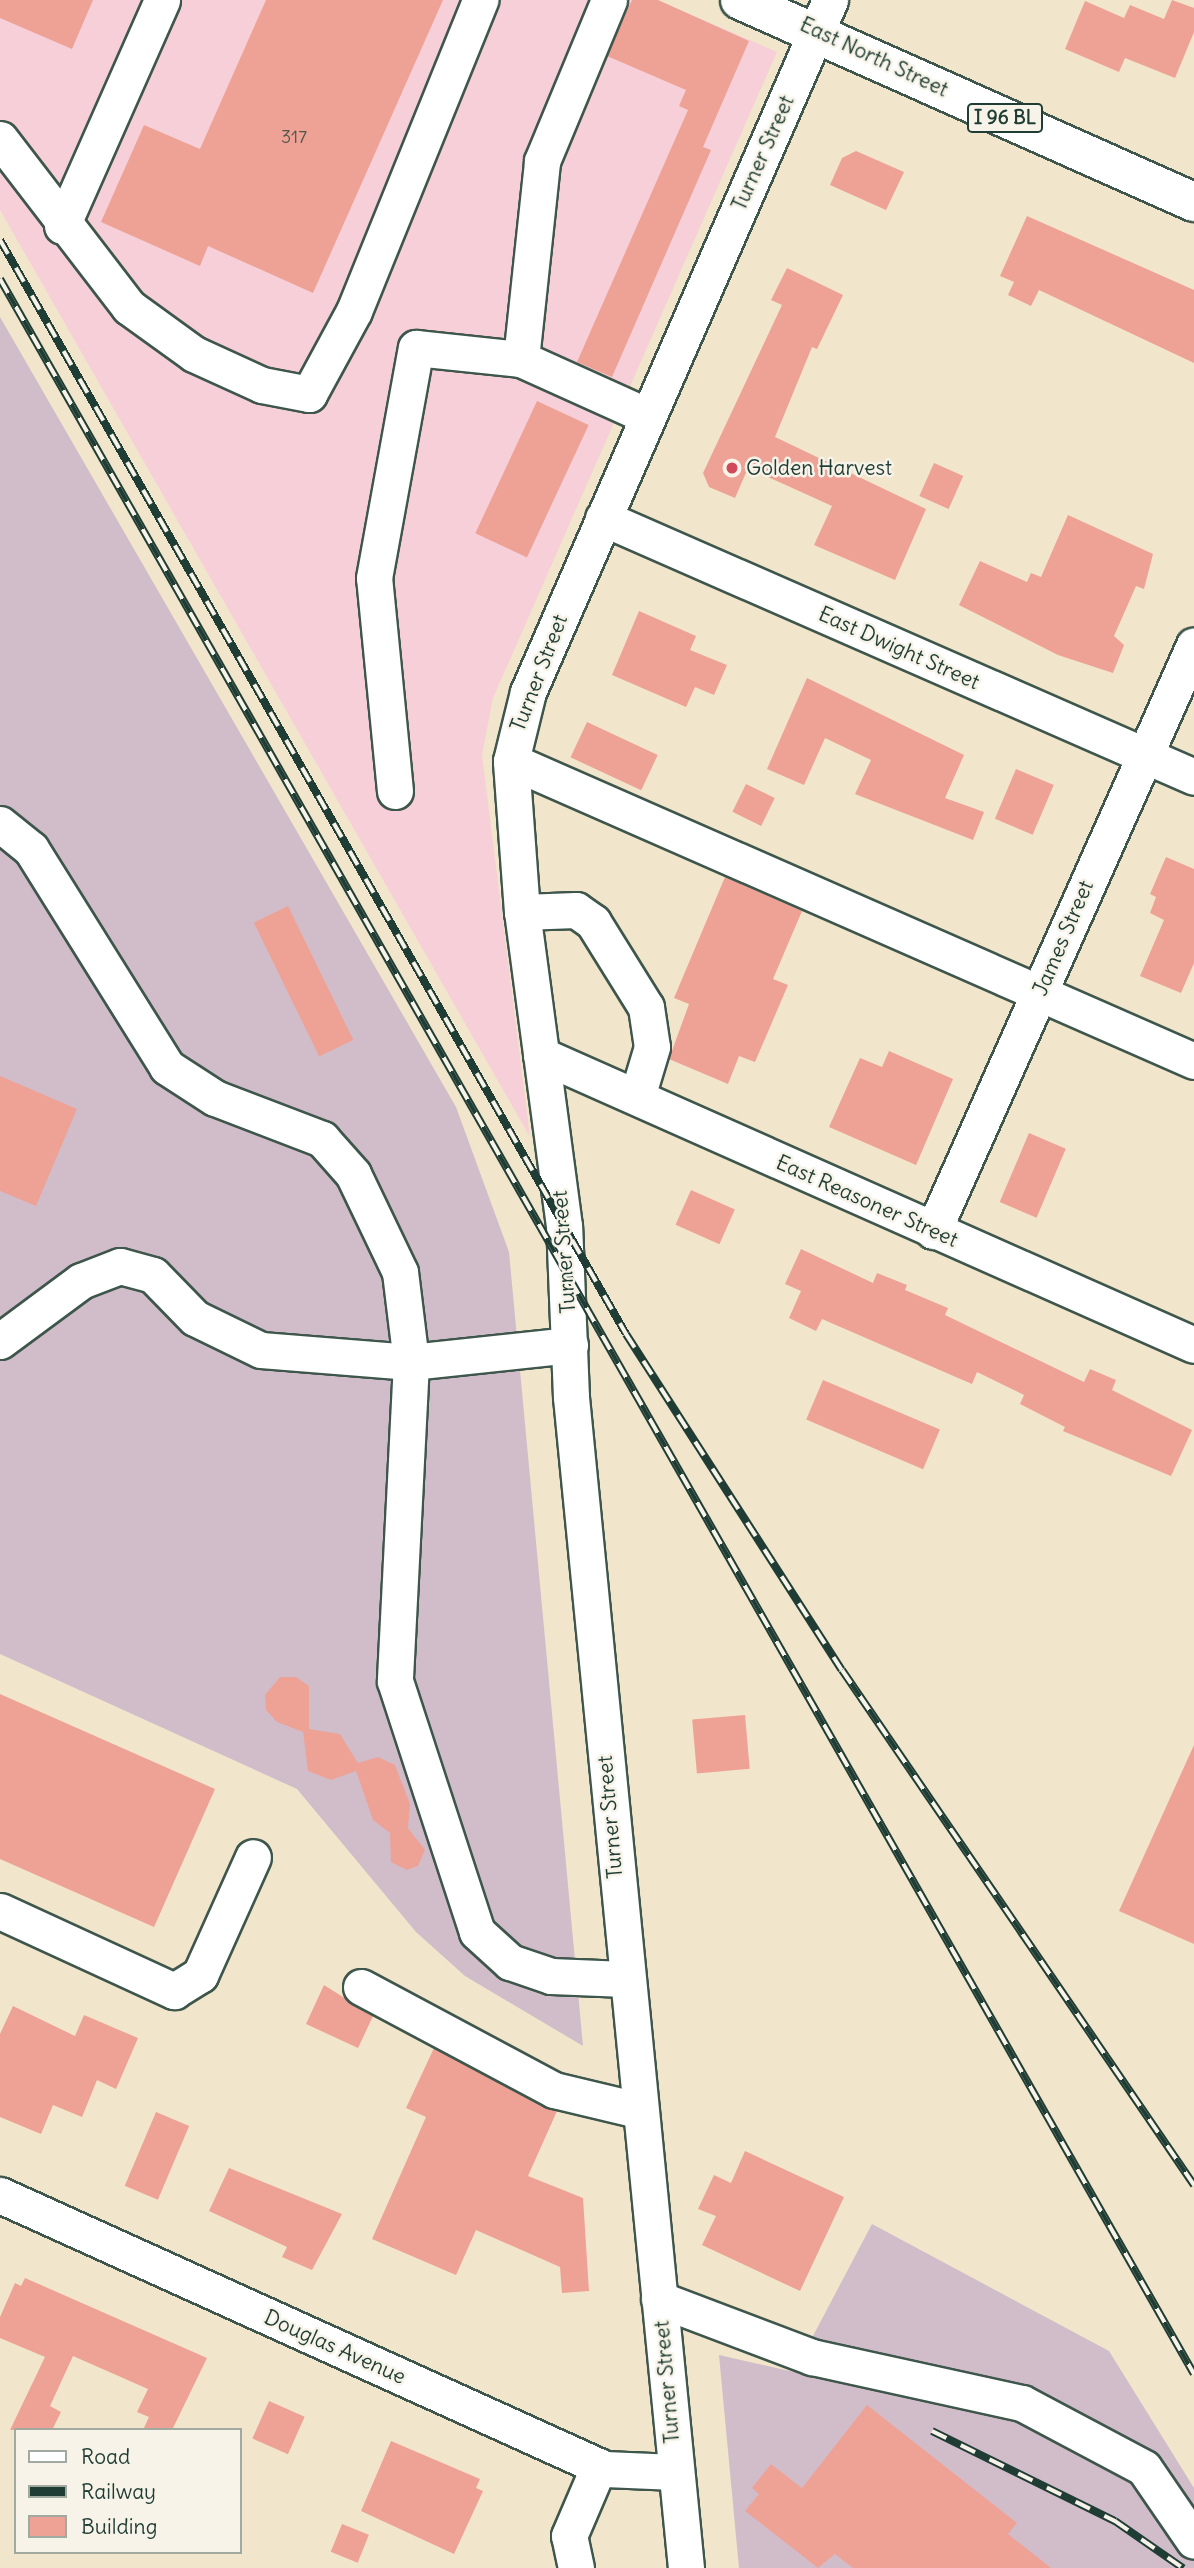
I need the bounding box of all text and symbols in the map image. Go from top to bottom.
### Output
street label: East North Street [796,12,952,102]
street label: Turner Street [726,91,800,215]
road number: I 96 BL [967,102,1044,134]
house number: 317 [281,126,307,148]
place label: Golden Harvest [746,455,892,481]
marker: Golden Harvest [724,460,740,476]
street label: East Dwight Street [815,601,983,695]
street label: Turner Street [505,611,573,735]
street label: James Street [1027,876,1099,1000]
street label: East Reasoner Street [772,1150,962,1252]
street label: Turner Street [547,1190,581,1314]
street label: Turner Street [592,1754,628,1880]
street label: Douglas Avenue [260,2305,410,2389]
street label: Turner Street [649,2319,685,2445]
legend [14,2428,242,2554]
text: Road [81,2443,130,2470]
text: Railway [81,2478,156,2505]
text: Building [81,2513,157,2540]

